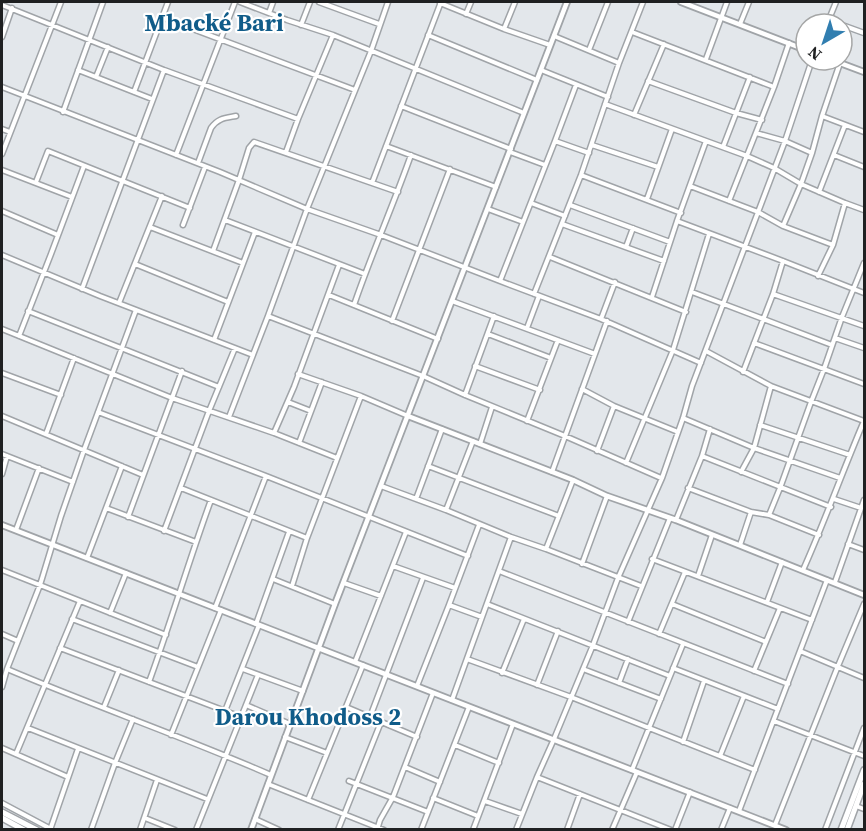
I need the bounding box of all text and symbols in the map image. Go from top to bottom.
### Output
district label: Mbacké Bari [144,6,284,39]
north arrow [794,12,854,72]
text: N [803,41,826,66]
district label: Darou Khodoss 2 [215,700,401,733]

